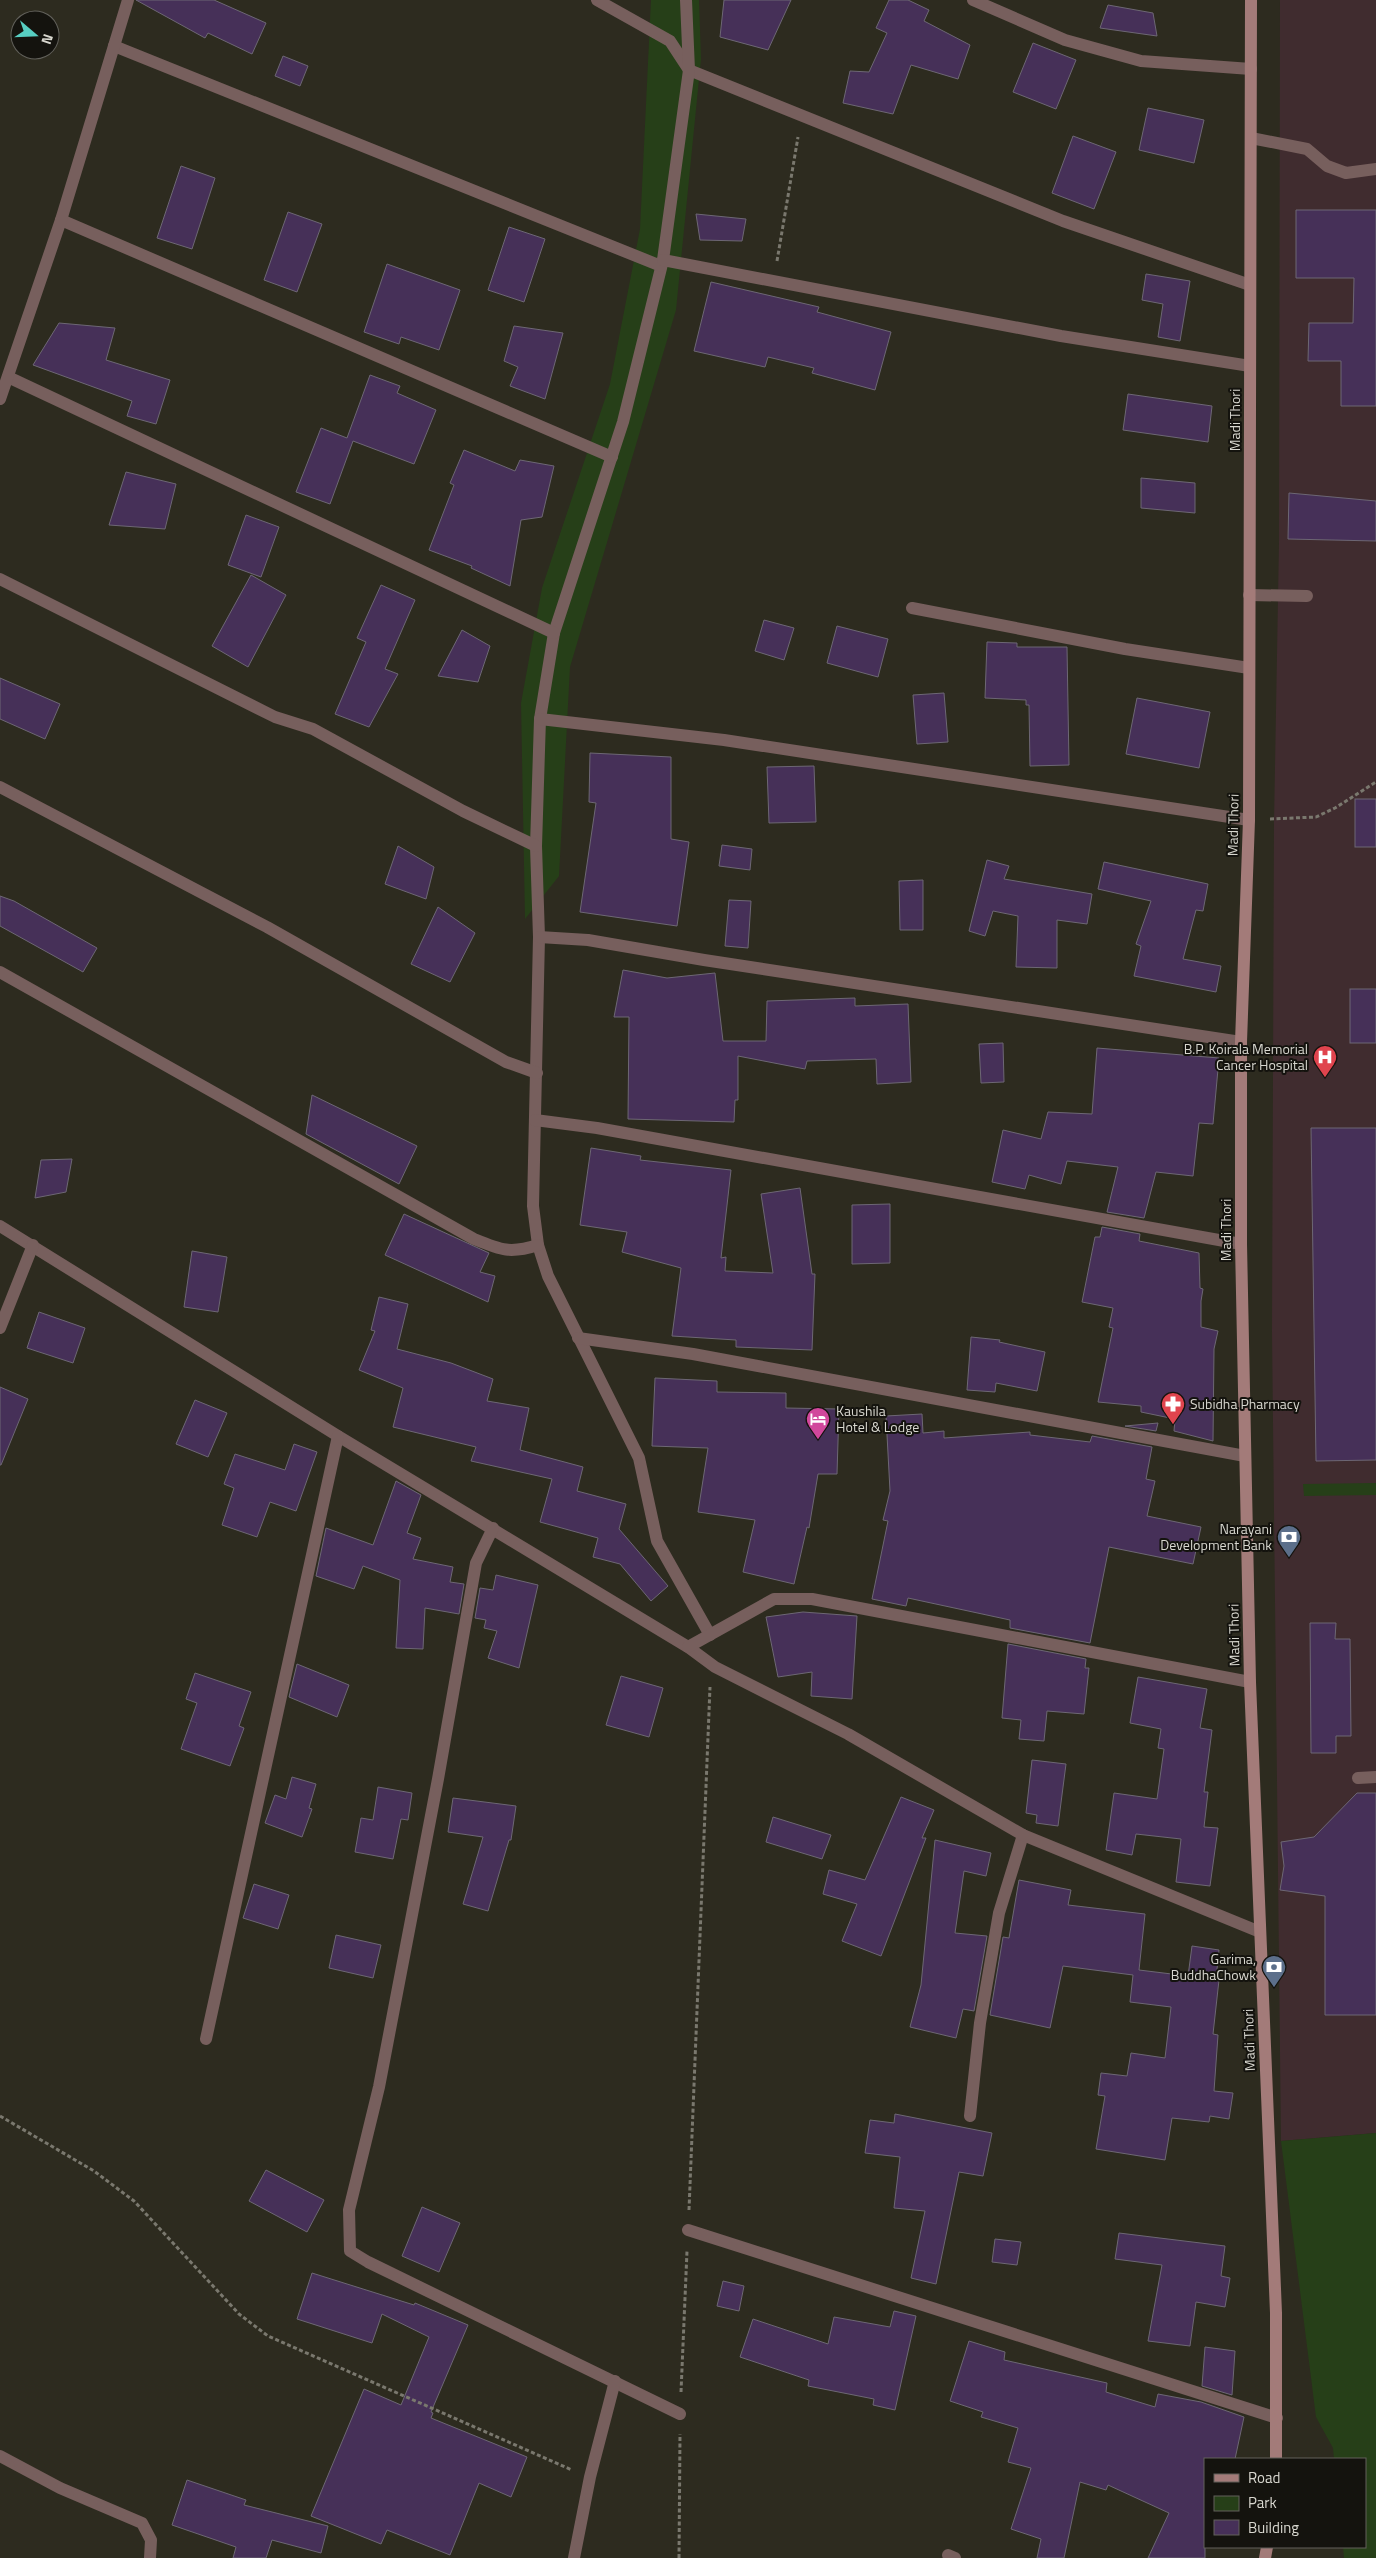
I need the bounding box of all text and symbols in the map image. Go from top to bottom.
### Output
north arrow [10,10,60,60]
text: N [36,31,59,47]
street label: Madi Thori [1224,389,1245,451]
street label: Madi Thori [1221,794,1244,856]
place label: B.P. Koirala Memorial Cancer Hospital [1184,1038,1308,1075]
hospital icon: B.P. Koirala Memorial Cancer Hospital [1312,1044,1338,1078]
street label: Madi Thori [1215,1199,1236,1261]
pharmacy icon: Subidha Pharmacy [1160,1391,1186,1425]
place label: Subidha Pharmacy [1190,1393,1300,1414]
place label: Kaushila Hotel & Lodge [836,1400,919,1437]
hotel icon: Kaushila Hotel & Lodge [805,1406,831,1440]
place label: Narayani Development Bank [1160,1518,1272,1555]
bank icon: Narayani Development Bank [1276,1524,1302,1558]
street label: Madi Thori [1222,1604,1245,1666]
place label: Garima, BuddhaChowk [1171,1948,1256,1985]
bank icon: Garima, BuddhaChowk [1261,1954,1287,1988]
street label: Madi Thori [1237,2008,1260,2072]
legend [1204,2458,1366,2548]
text: Road [1248,2466,1280,2489]
text: Park [1248,2491,1277,2514]
text: Building [1248,2516,1299,2539]

